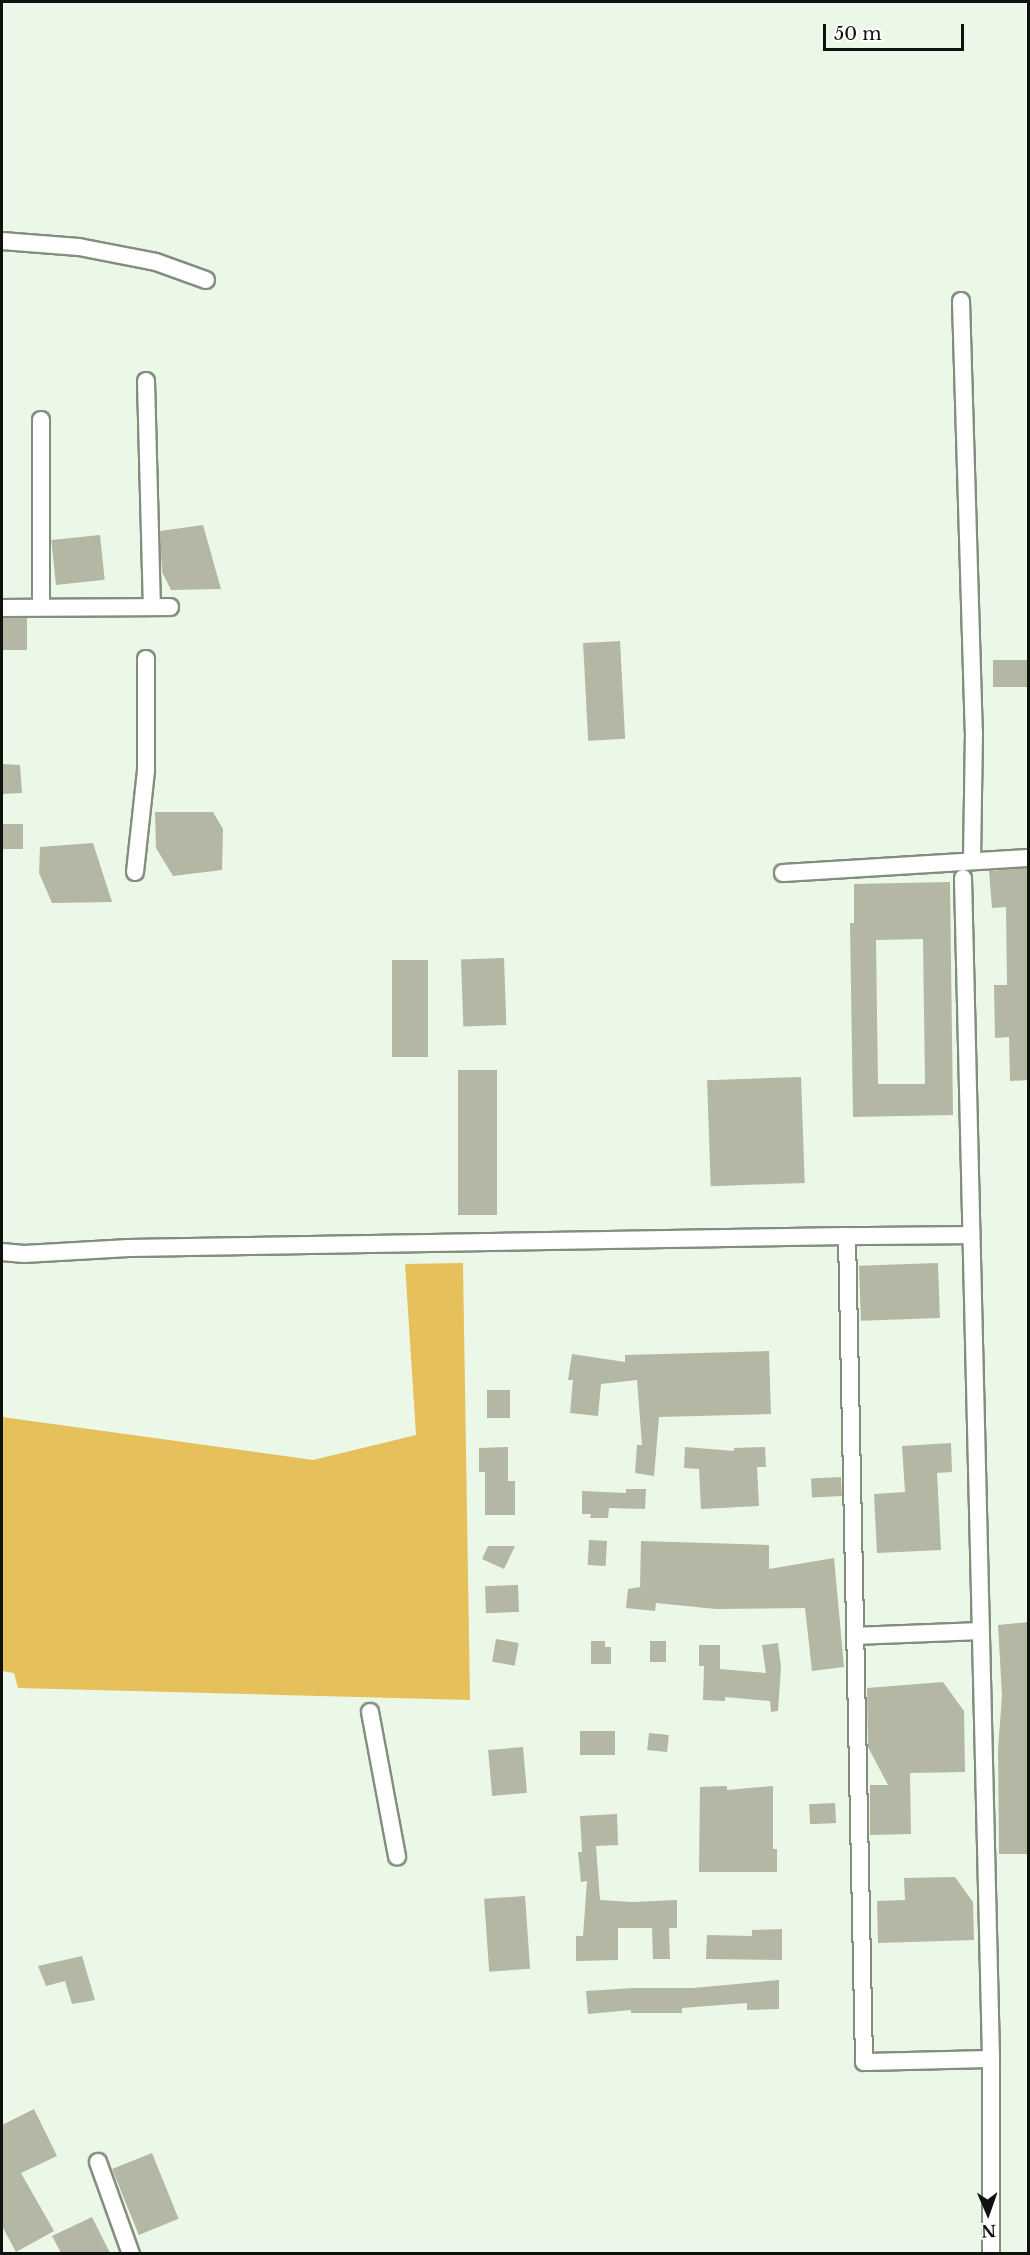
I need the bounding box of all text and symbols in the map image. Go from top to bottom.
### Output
scale bar [826,12,967,50]
text: 50 m [834,23,882,45]
north arrow [958,2183,1018,2243]
text: N [981,2221,997,2241]

